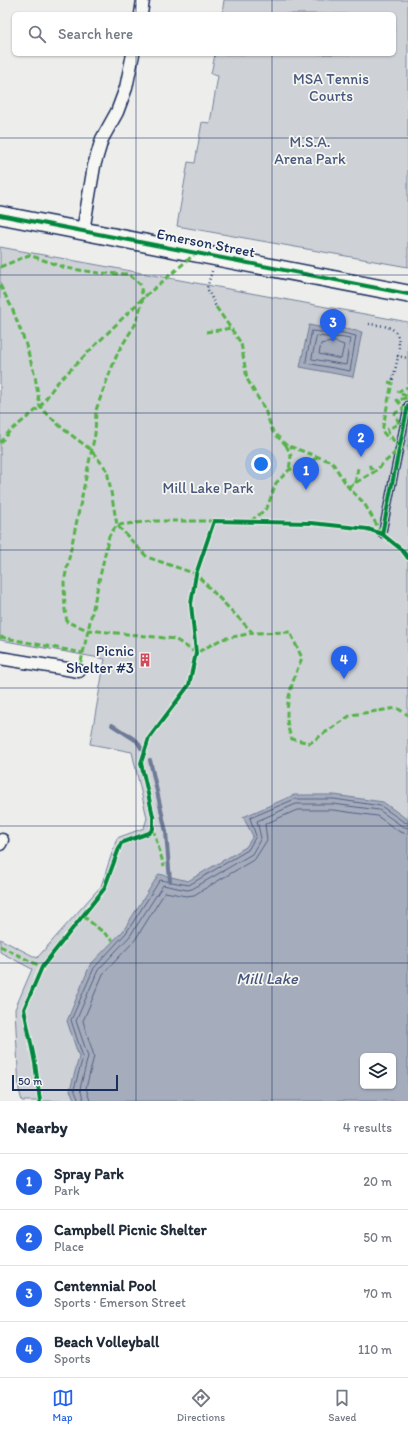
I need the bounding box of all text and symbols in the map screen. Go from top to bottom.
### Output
search box [12,12,396,56]
icon: search [26,23,48,45]
text: Search here [58,25,133,43]
park label: MSA Tennis Courts [293,70,369,105]
park label: M.S.A. Arena Park [274,133,346,168]
street label: Emerson Street [155,225,257,261]
pin: 3 [320,309,346,342]
pin: 2 [348,424,374,457]
your location [251,454,271,474]
pin: 1 [293,457,319,490]
park label: Mill Lake Park [162,479,254,497]
place label: Picnic Shelter #3 [66,642,134,677]
pin: 4 [331,646,357,679]
building icon: Picnic Shelter #3 [137,652,153,668]
water label: Mill Lake [236,969,299,988]
map controls [360,1053,396,1089]
button: layers [360,1053,396,1089]
scale bar [12,1073,118,1092]
text: 50 m [18,1075,42,1088]
text: Nearby [16,1117,68,1137]
text: 4 results [343,1120,392,1135]
text: Spray Park [54,1165,124,1183]
text: 1 [26,1174,32,1189]
text: 20 m [363,1174,392,1189]
text: Park [54,1183,80,1198]
text: Campbell Picnic Shelter [54,1221,207,1239]
text: 2 [26,1230,32,1245]
text: 50 m [363,1230,392,1245]
text: Place [54,1239,84,1254]
text: Centennial Pool [54,1277,156,1295]
text: 3 [25,1286,33,1301]
text: 70 m [364,1286,392,1301]
text: Sports · Emerson Street [54,1295,186,1310]
text: Beach Volleyball [54,1333,159,1351]
text: 4 [25,1342,33,1357]
text: 110 m [358,1342,392,1357]
text: Sports [54,1351,90,1366]
tab: Map [52,1387,74,1424]
tab: Directions [177,1387,225,1424]
tab: Saved [328,1387,356,1424]

